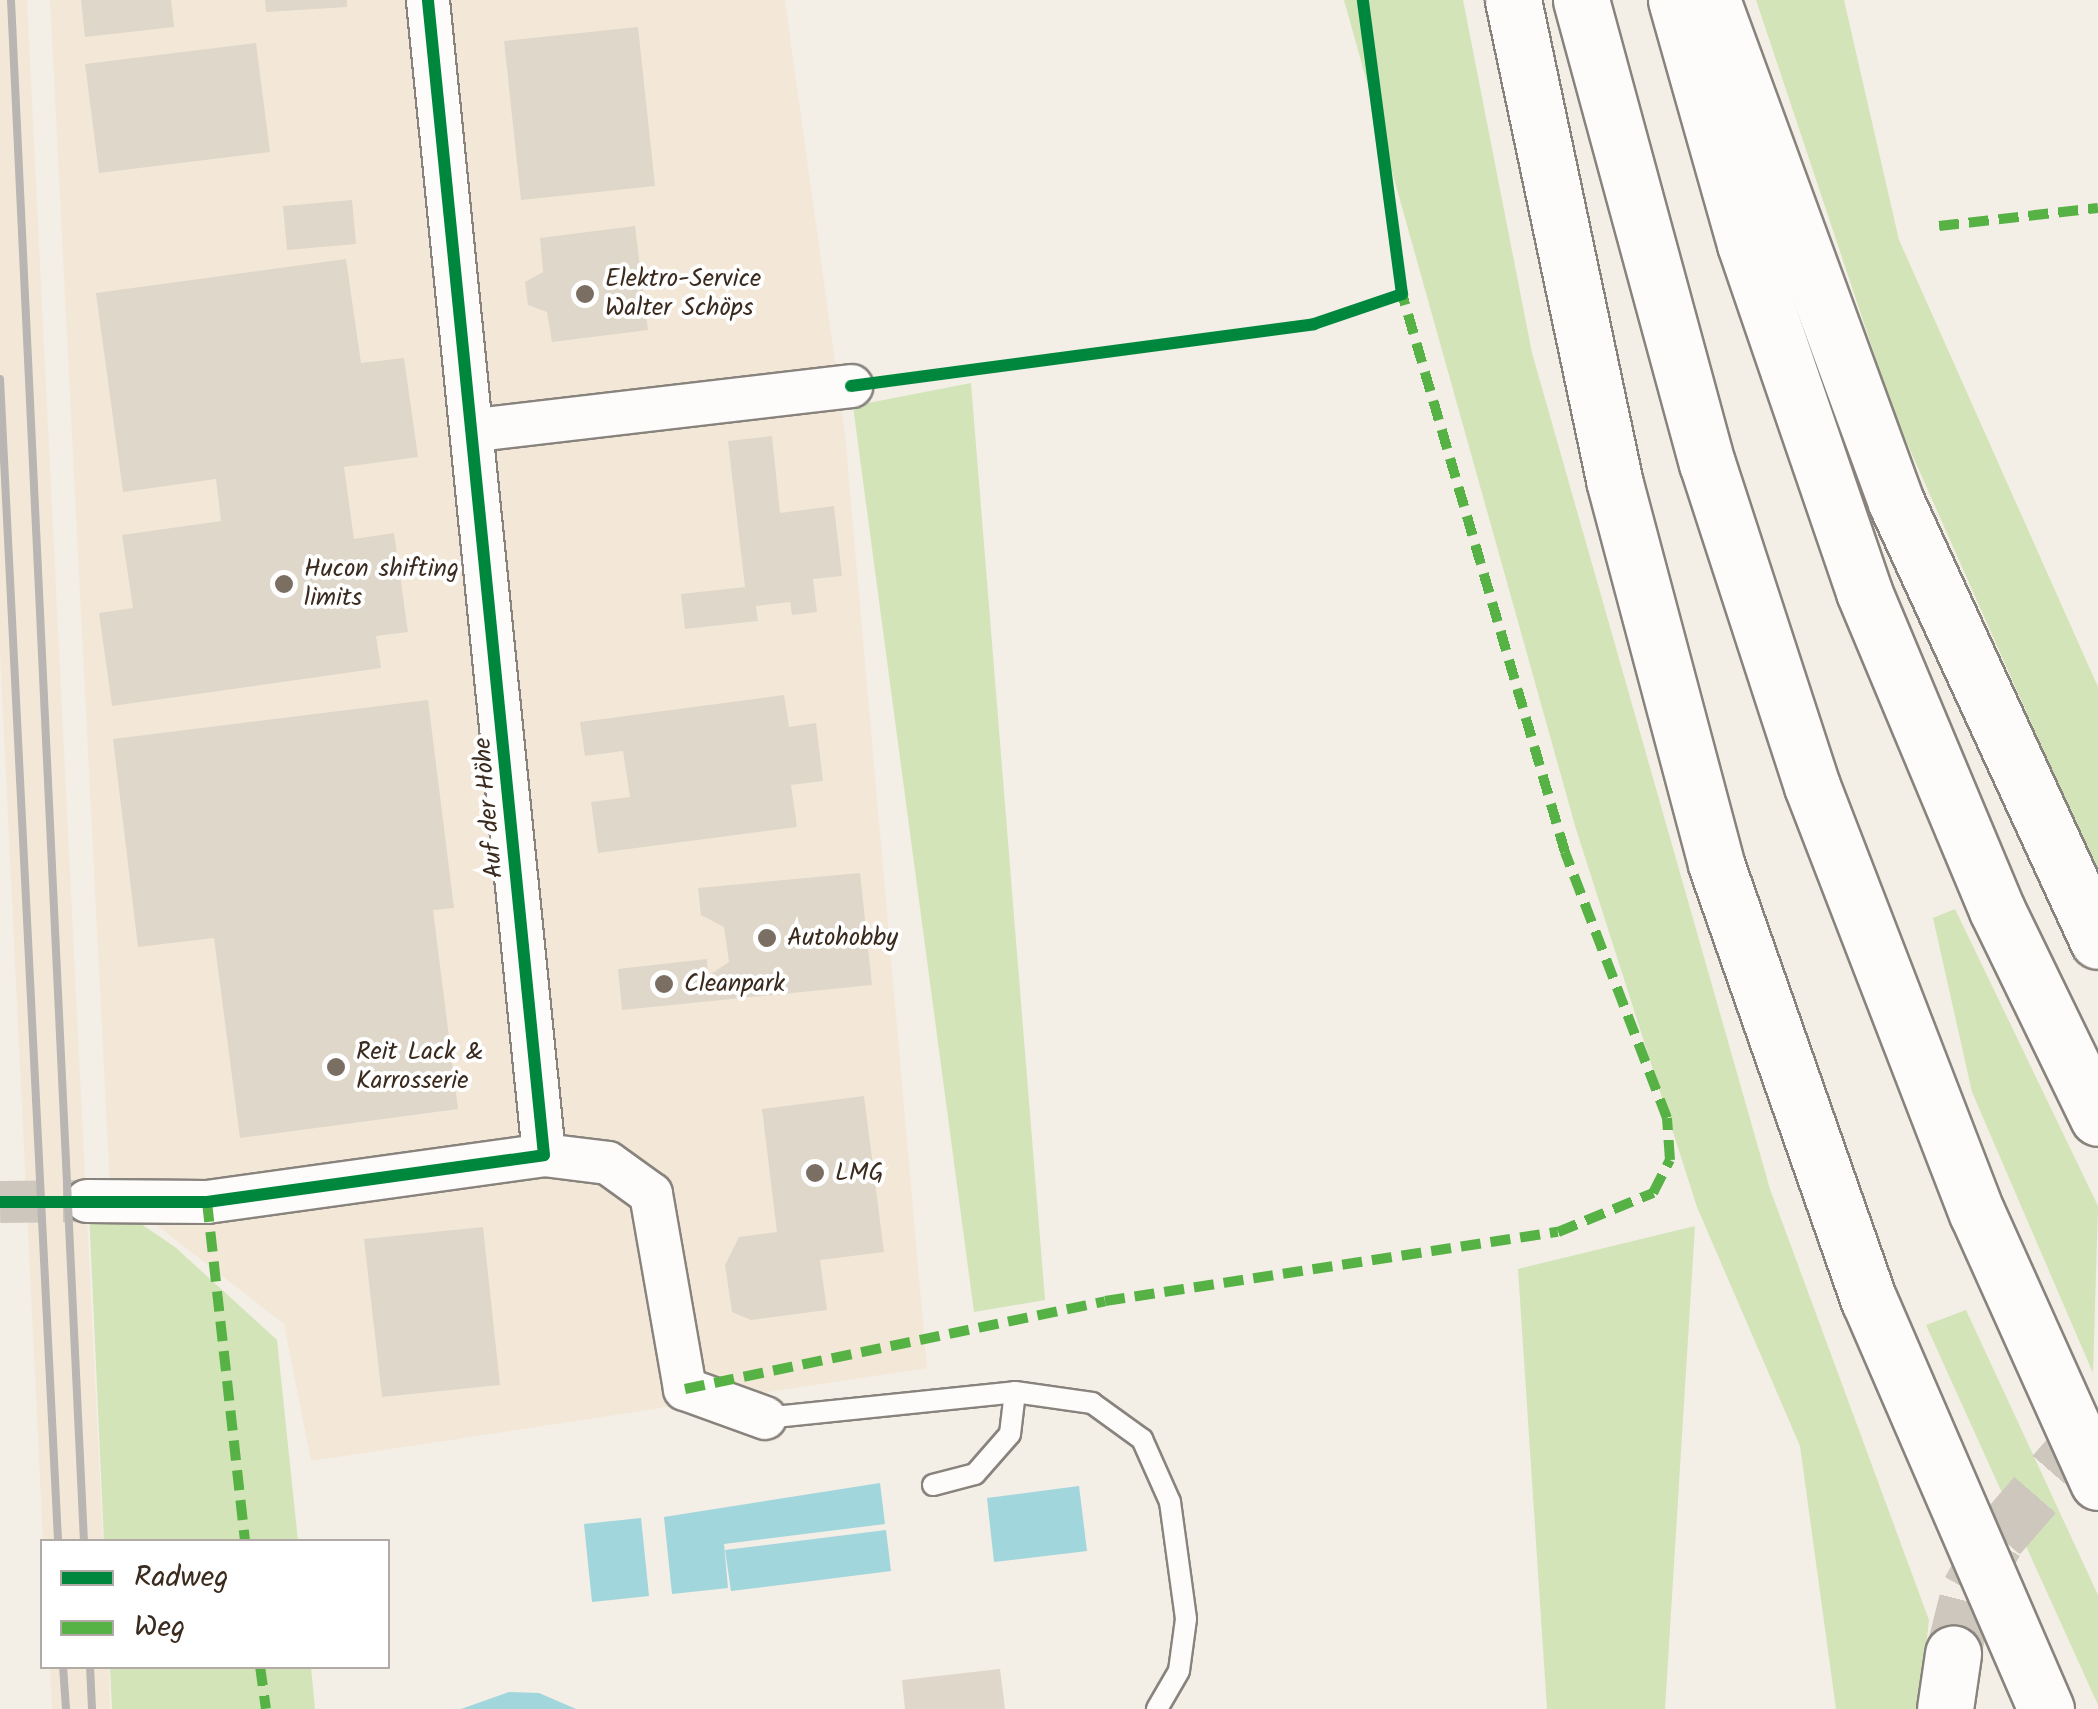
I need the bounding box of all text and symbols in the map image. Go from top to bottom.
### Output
place label: Elektro-Service Walter Schöps [605,265,761,324]
marker: Elektro-Service Walter Schöps [574,283,596,305]
place label: Hucon shifting limits [304,555,459,614]
marker: Hucon shifting limits [273,573,295,595]
street label: Auf der Höhe [468,736,510,880]
place label: Autohobby [787,923,898,953]
marker: Autohobby [756,927,778,949]
place label: Cleanpark [684,969,785,999]
marker: Cleanpark [653,973,675,995]
place label: Reit Lack & Karrosserie [356,1038,483,1097]
marker: Reit Lack & Karrosserie [325,1056,347,1078]
place label: LMG [835,1158,884,1188]
marker: LMG [804,1162,826,1184]
legend [40,1539,390,1669]
text: Radweg [134,1554,229,1602]
text: Weg [134,1604,185,1652]

